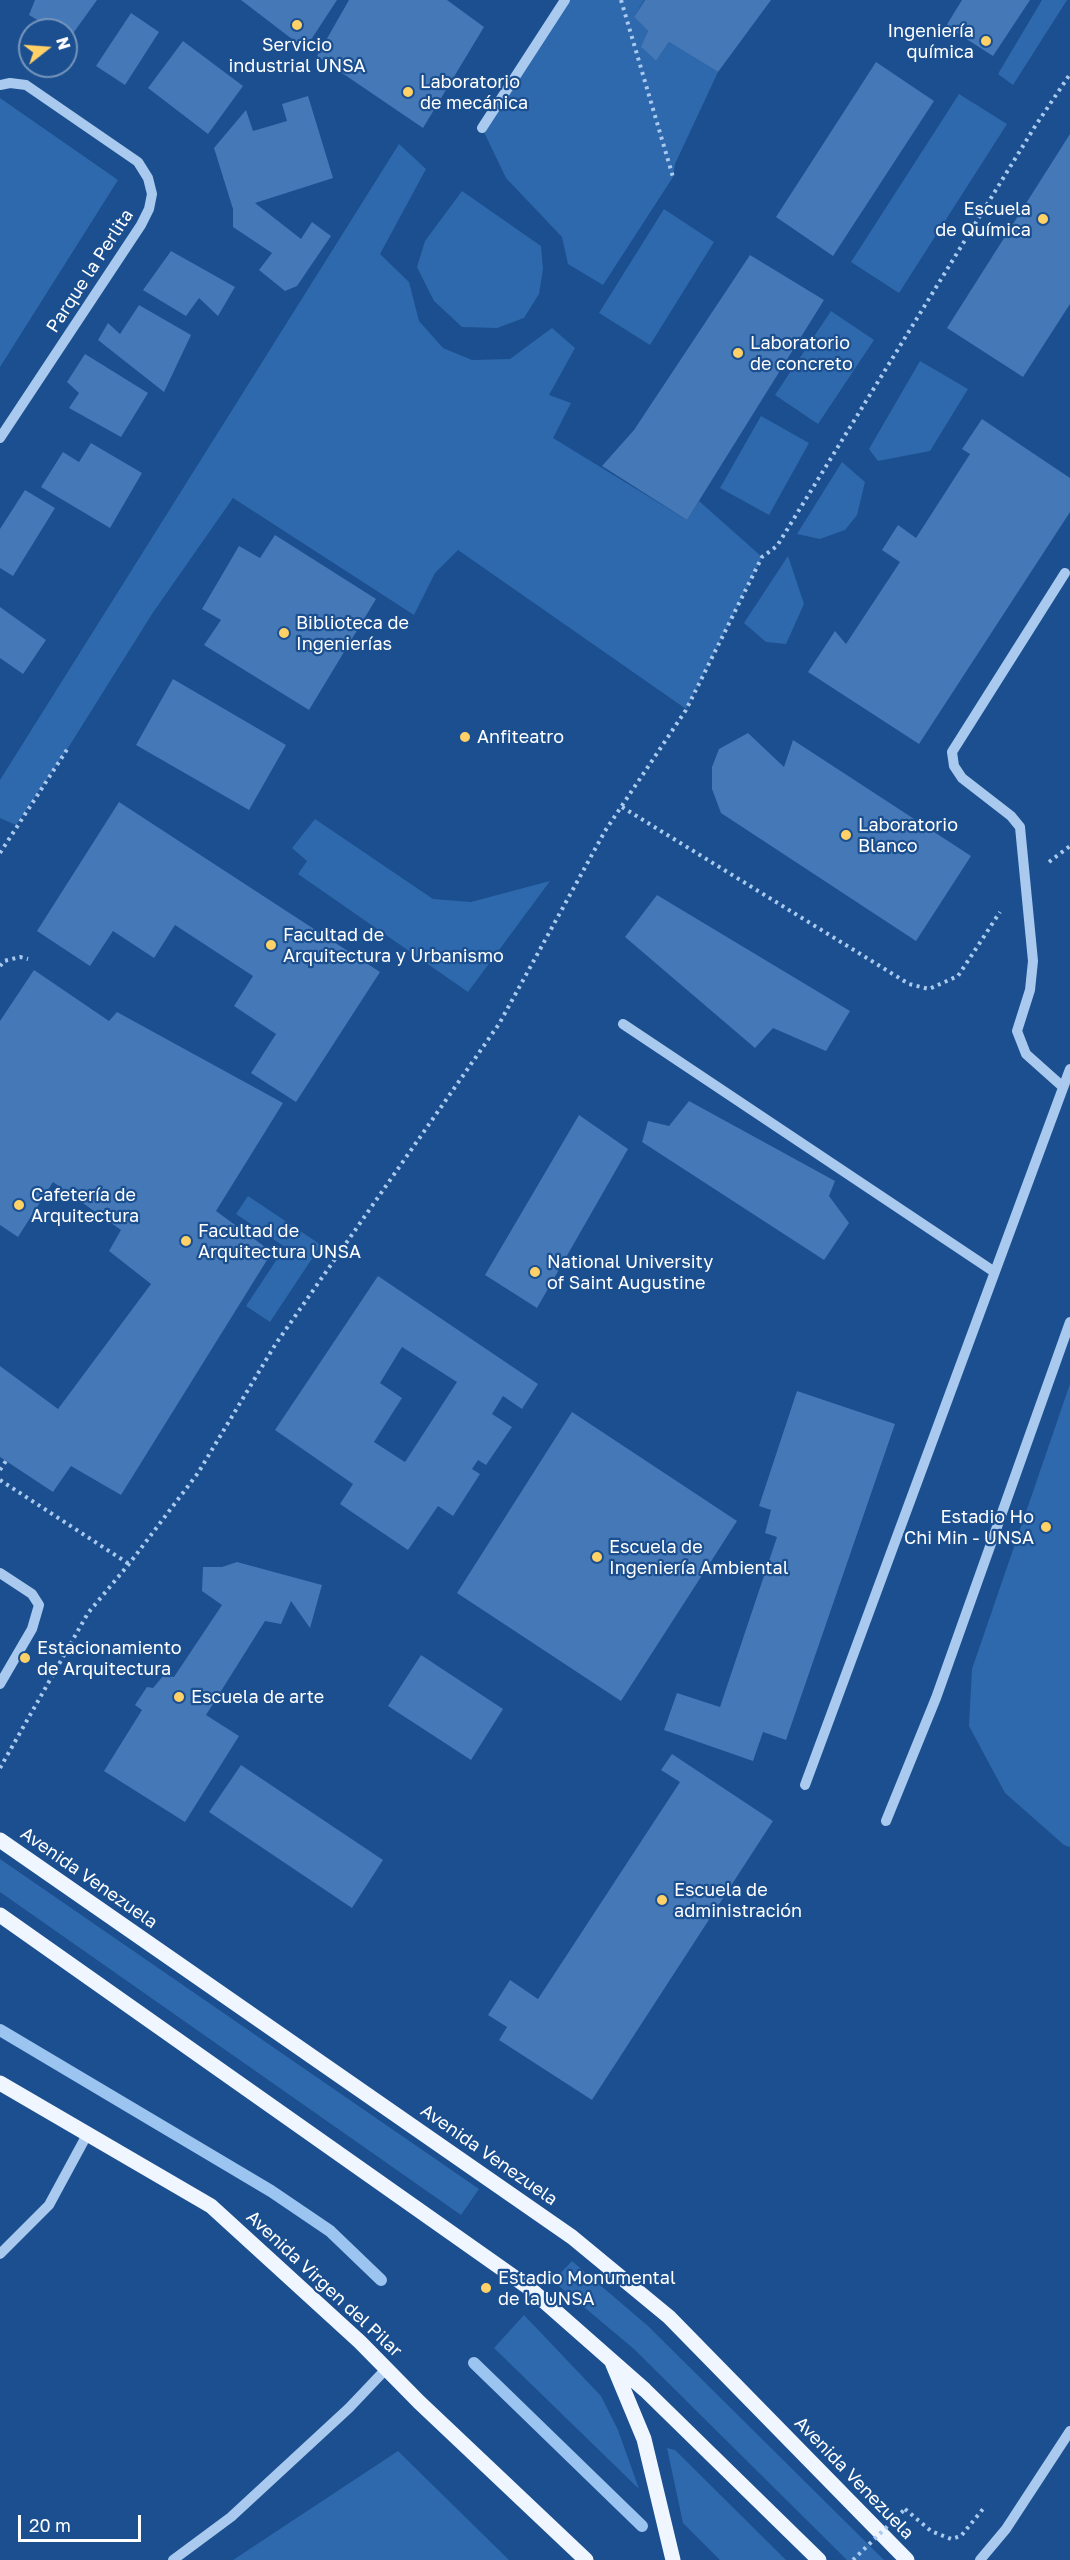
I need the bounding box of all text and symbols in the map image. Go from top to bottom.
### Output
north arrow [18,18,78,78]
marker: Servicio industrial UNSA [290,18,304,32]
place label: Ingeniería química [887,20,974,63]
place label: Servicio industrial UNSA [228,34,366,76]
marker: Ingeniería química [979,34,993,48]
text: N [52,35,75,52]
place label: Laboratorio de mecánica [420,71,528,113]
marker: Laboratorio de mecánica [401,85,415,99]
place label: Escuela de Química [935,198,1031,240]
street label: Parque la Perlita [42,205,138,337]
marker: Escuela de Química [1036,212,1050,226]
place label: Laboratorio de concreto [750,332,853,374]
marker: Laboratorio de concreto [731,346,745,360]
place label: Biblioteca de Ingenierías [296,612,409,654]
marker: Biblioteca de Ingenierías [277,626,291,640]
place label: Anfiteatro [477,726,564,748]
marker: Anfiteatro [458,730,472,744]
place label: Laboratorio Blanco [858,814,958,856]
marker: Laboratorio Blanco [839,828,853,842]
place label: Facultad de Arquitectura y Urbanismo [283,924,504,966]
marker: Facultad de Arquitectura y Urbanismo [264,938,278,952]
place label: Cafetería de Arquitectura [31,1184,139,1226]
marker: Cafetería de Arquitectura [12,1198,26,1212]
place label: Facultad de Arquitectura UNSA [198,1220,361,1262]
marker: Facultad de Arquitectura UNSA [179,1234,193,1248]
place label: National University of Saint Augustine [547,1251,713,1294]
marker: National University of Saint Augustine [528,1265,542,1279]
place label: Estadio Ho Chi Min - UNSA [904,1506,1034,1549]
marker: Estadio Ho Chi Min - UNSA [1039,1520,1053,1534]
place label: Escuela de Ingeniería Ambiental [609,1536,788,1578]
marker: Escuela de Ingeniería Ambiental [590,1550,604,1564]
place label: Estacionamiento de Arquitectura [37,1637,182,1680]
marker: Estacionamiento de Arquitectura [18,1651,32,1665]
place label: Escuela de arte [191,1686,324,1708]
marker: Escuela de arte [172,1690,186,1704]
street label: Avenida Venezuela [16,1823,162,1933]
place label: Escuela de administración [674,1879,802,1922]
marker: Escuela de administración [655,1893,669,1907]
street label: Avenida Venezuela [416,2100,562,2210]
street label: Avenida Virgen del Pilar [242,2206,406,2362]
place label: Estadio Monumental de la UNSA [498,2267,676,2310]
marker: Estadio Monumental de la UNSA [479,2281,493,2295]
street label: Avenida Venezuela [790,2412,918,2544]
scale bar [21,2503,144,2541]
text: 20 m [29,2514,71,2536]

